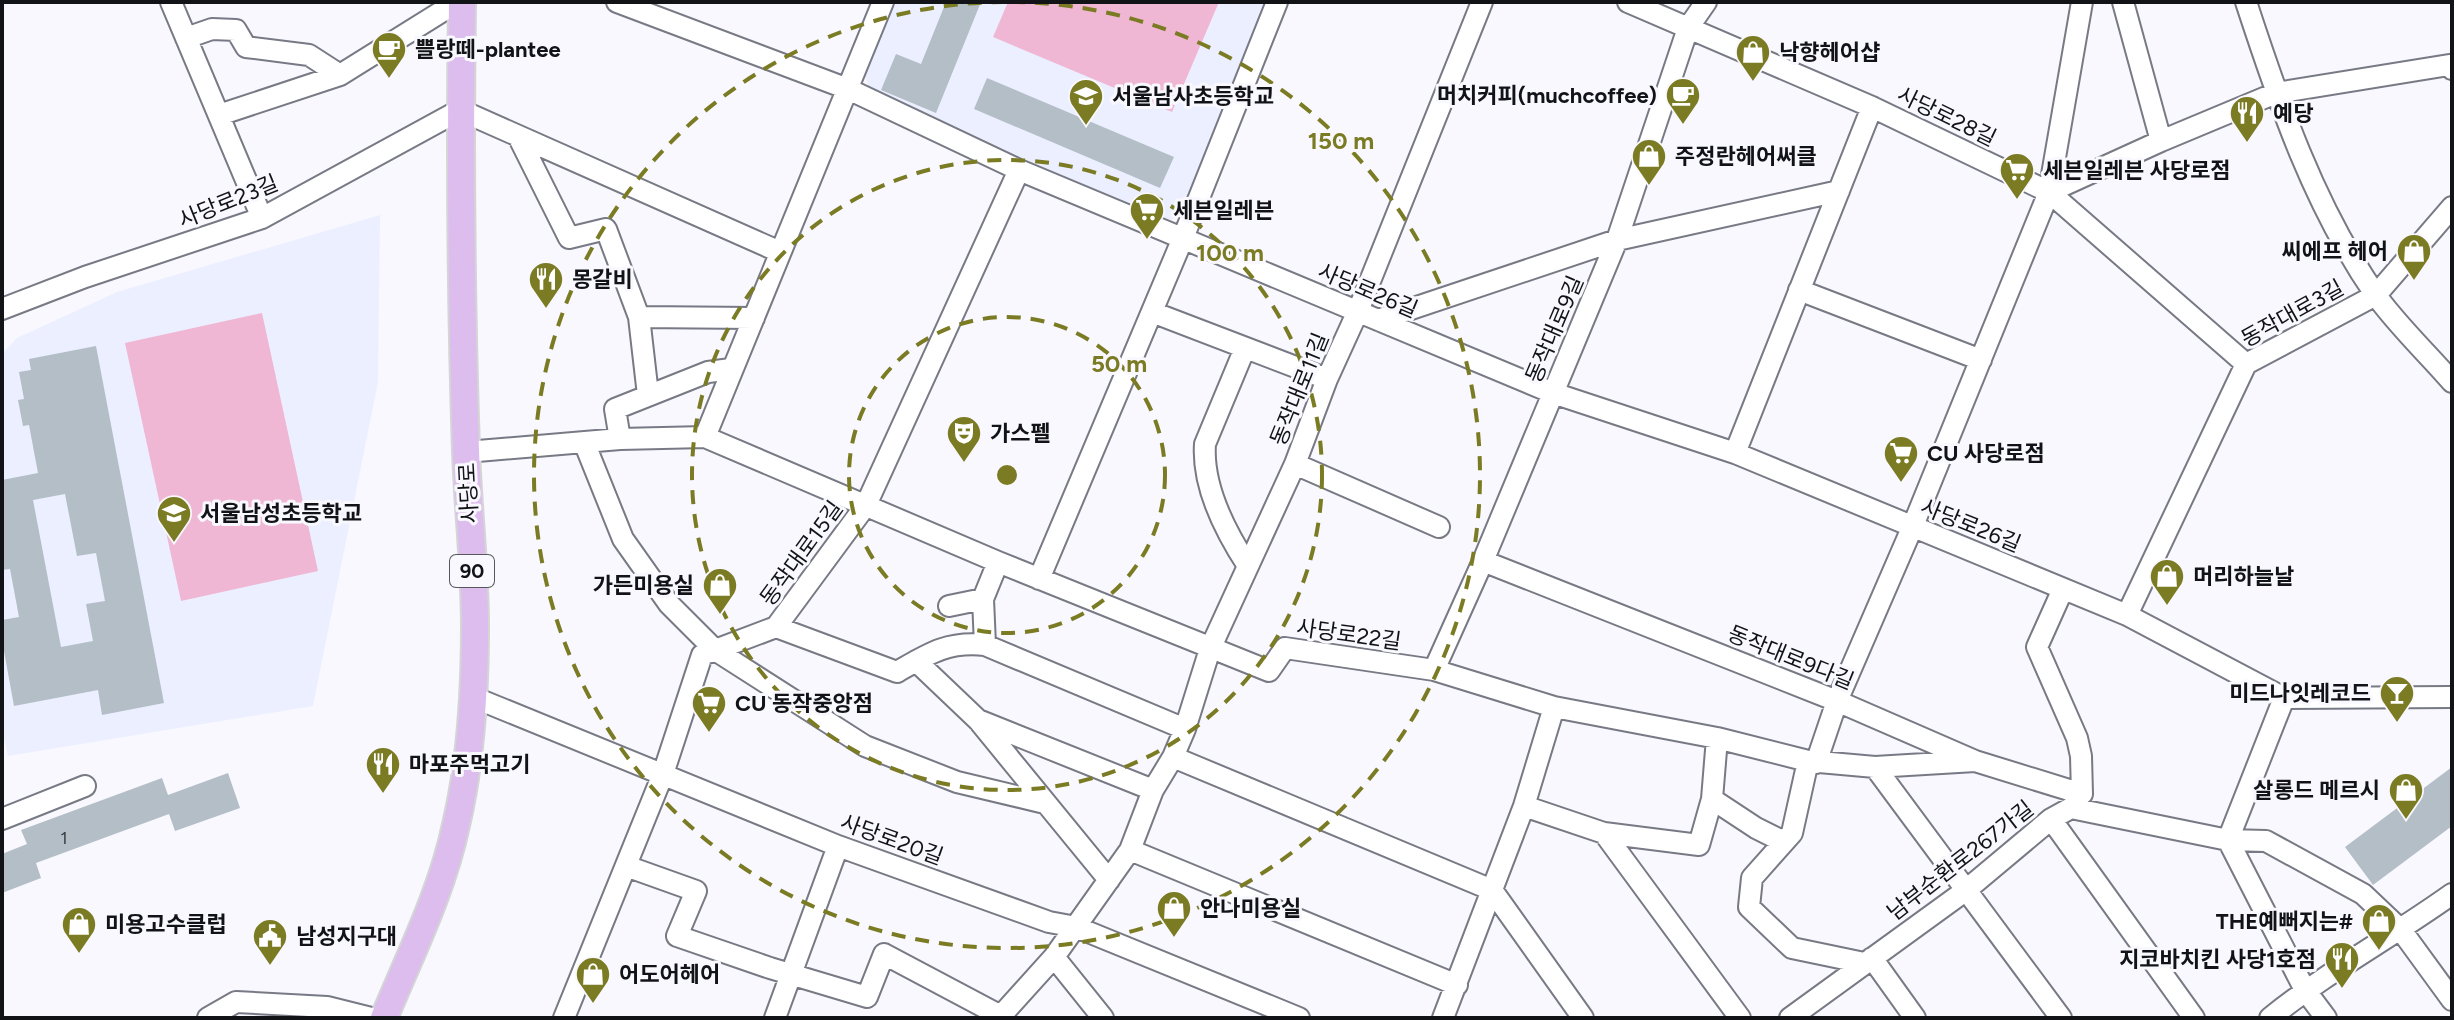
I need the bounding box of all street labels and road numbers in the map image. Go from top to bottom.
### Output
street label: 사당로28길 [1893,81,2001,152]
street label: 사당로23길 [174,169,282,234]
street label: 사당로26길 [1314,257,1422,324]
street label: 동작대로9길 [1520,272,1589,387]
street label: 동작대로3길 [2236,274,2348,353]
street label: 동작대로11길 [1265,329,1334,450]
street label: 사당로 [453,462,484,524]
street label: 사당로26길 [1917,493,2025,558]
street label: 동작대로15길 [754,496,848,611]
road number: 90 [450,555,494,587]
street label: 사당로22길 [1295,614,1403,655]
street label: 동작대로9다길 [1724,620,1858,695]
street label: 남부순환로267가길 [1882,795,2039,926]
street label: 사당로20길 [837,808,947,871]

